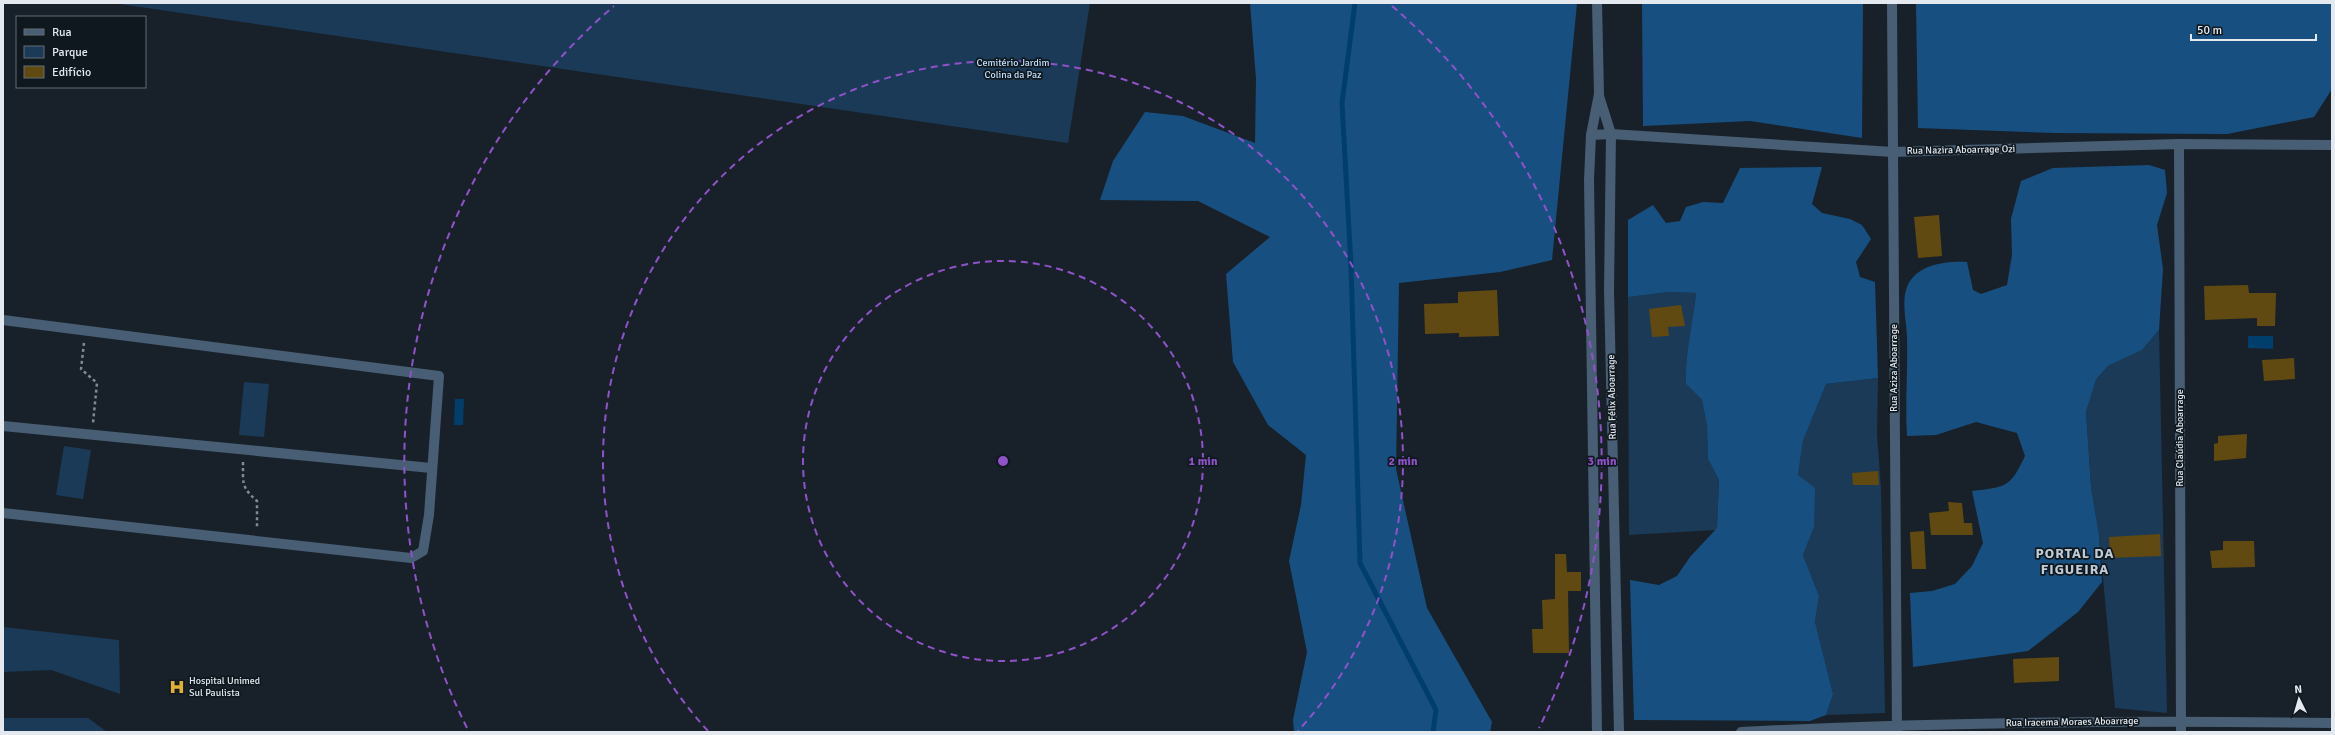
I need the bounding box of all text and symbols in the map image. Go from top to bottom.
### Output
legend [16,16,146,88]
scale bar [2191,16,2316,42]
text: 50 m [2197,23,2222,38]
text: Rua [52,25,72,40]
text: Parque [52,45,88,60]
park label: Cemitério Jardim Colina da Paz [977,57,1049,81]
text: Edifício [52,65,91,80]
street label: Rua Nazira Aboarrage Ozi [1907,143,2015,157]
street label: Rua Aziza Aboarrage [1888,324,1900,412]
street label: Rua Félix Aboarrage [1605,354,1619,440]
street label: Rua Claúdia Aboarrage [2174,389,2186,487]
centre of rings [996,454,1010,468]
text: 1 min [1189,454,1218,469]
text: 2 min [1389,454,1418,469]
text: 3 min [1588,454,1617,469]
district label: PORTAL DA FIGUEIRA [2036,545,2114,578]
place label: Hospital Unimed Sul Paulista [189,675,260,699]
hospital icon: Hospital Unimed Sul Paulista [168,678,186,696]
north arrow [2279,679,2319,719]
text: N [2294,683,2303,696]
street label: Rua Iracema Moraes Aboarrage [2006,715,2138,729]

